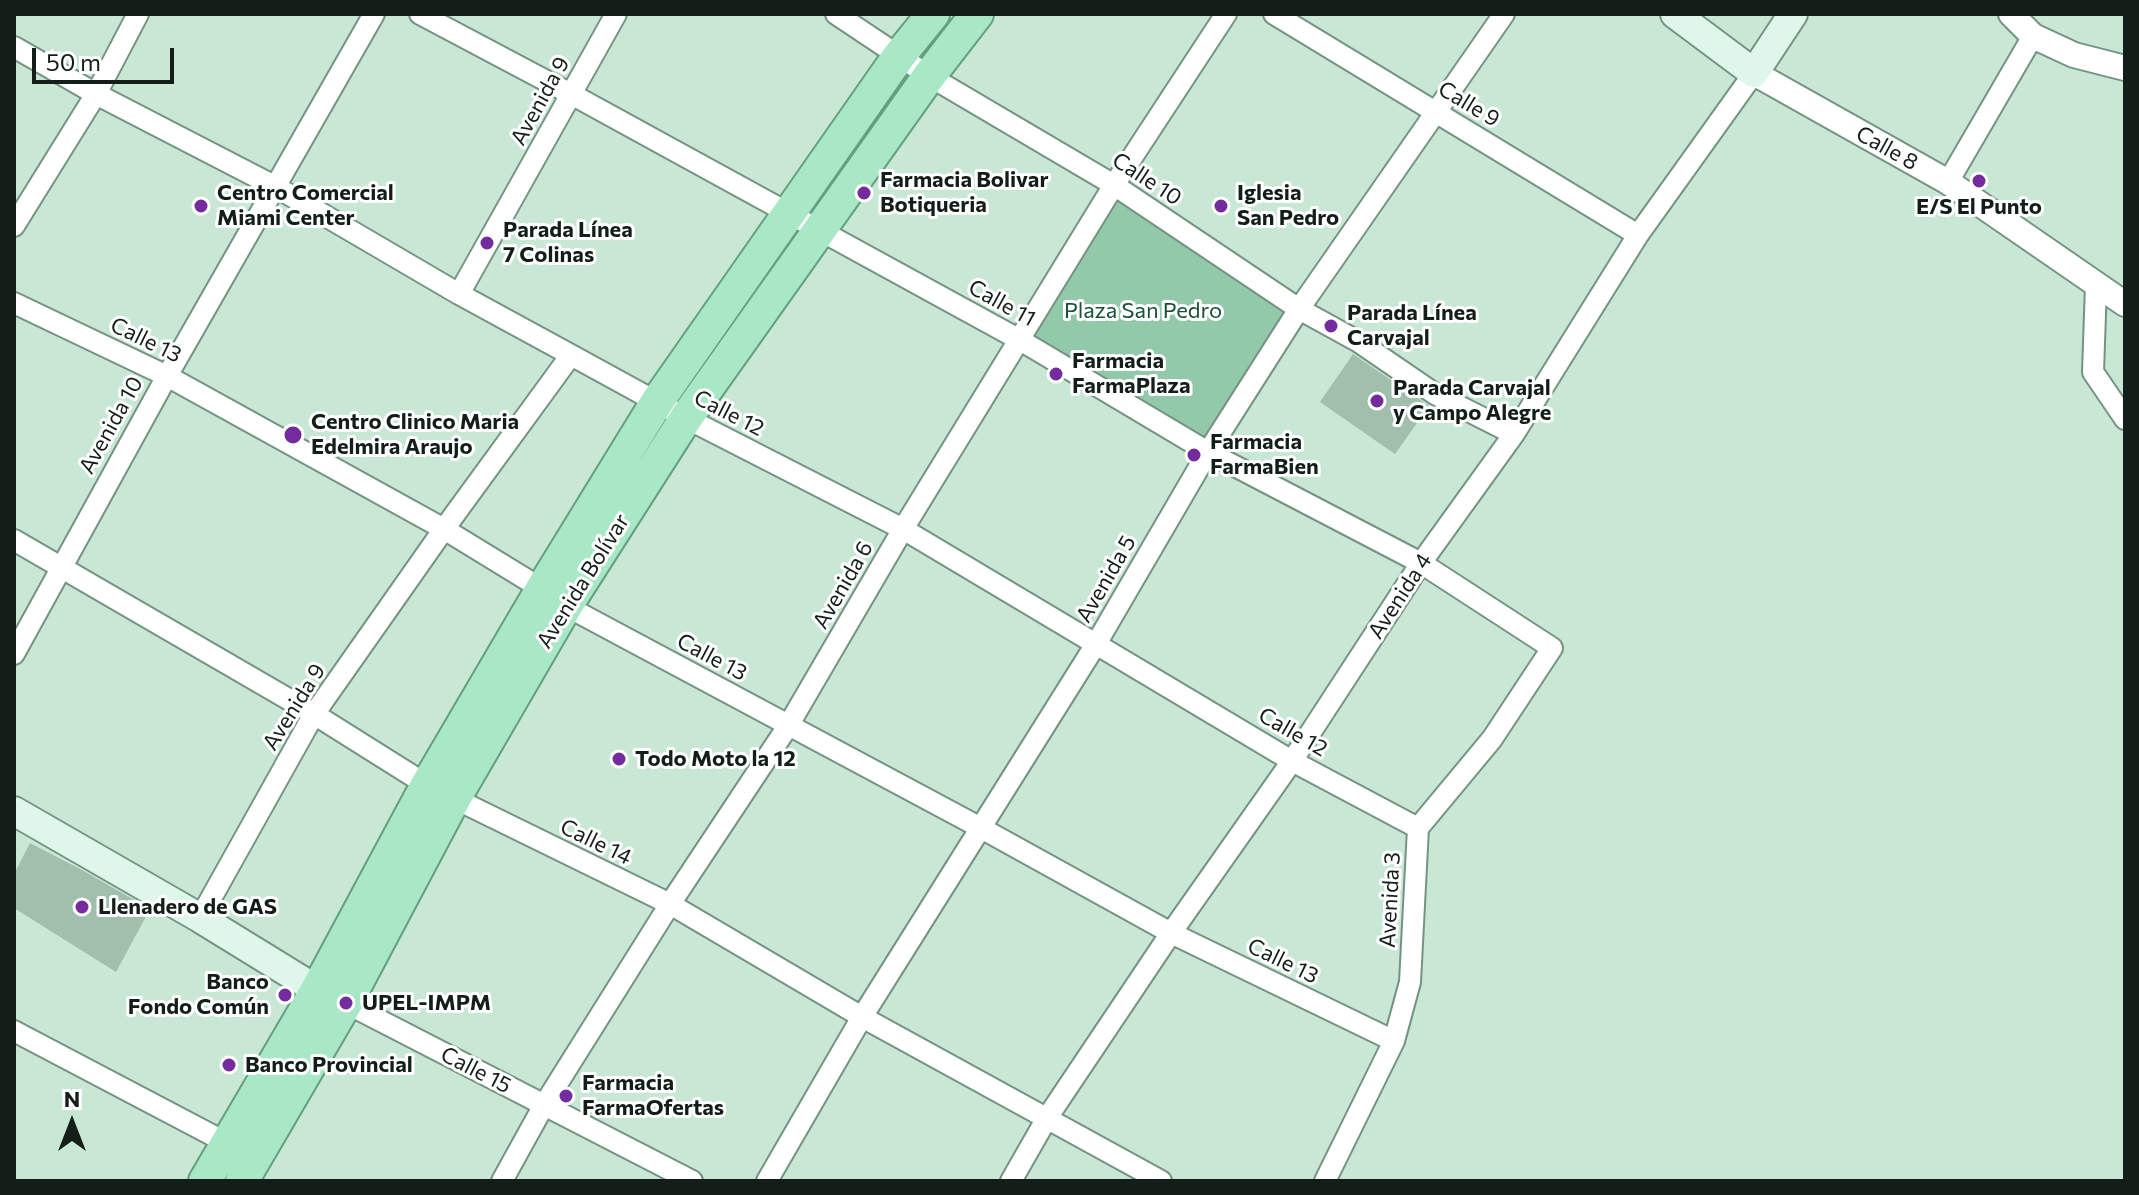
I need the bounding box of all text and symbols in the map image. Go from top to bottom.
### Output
scale bar [36,32,178,82]
text: 50 m [46,47,101,76]
street label: Avenida 9 [505,52,575,150]
street label: Calle 9 [1434,75,1504,133]
street label: Calle 8 [1851,120,1923,176]
street label: Calle 10 [1107,147,1187,211]
place label: Farmacia Bolivar Botiqueria [880,167,1049,218]
marker: E/S El Punto [1970,172,1988,190]
place label: Centro Comercial Miami Center [217,180,394,232]
place label: Iglesia San Pedro [1237,180,1339,232]
marker: Farmacia Bolivar Botiqueria [855,184,873,202]
place label: E/S El Punto [1916,194,2042,220]
marker: Centro Comercial Miami Center [192,197,210,215]
marker: Iglesia San Pedro [1212,197,1230,215]
place label: Parada Línea 7 Colinas [503,217,633,268]
marker: Parada Línea 7 Colinas [478,234,496,252]
street label: Calle 11 [964,274,1040,332]
park label: Plaza San Pedro [1064,298,1222,324]
place label: Parada Línea Carvajal [1347,300,1477,352]
street label: Calle 13 [106,312,186,368]
marker: Parada Línea Carvajal [1322,317,1340,335]
place label: Farmacia FarmaPlaza [1072,348,1191,400]
marker: Farmacia FarmaPlaza [1047,365,1065,383]
street label: Avenida 10 [73,372,149,478]
place label: Parada Carvajal y Campo Alegre [1393,375,1551,426]
street label: Calle 12 [690,384,768,442]
marker: Parada Carvajal y Campo Alegre [1368,392,1386,410]
place label: Centro Clinico Maria Edelmira Araujo [311,409,519,460]
marker: Centro Clinico Maria Edelmira Araujo [282,424,304,446]
place label: Farmacia FarmaBien [1210,429,1319,480]
marker: Farmacia FarmaBien [1185,446,1203,464]
street label: Avenida Bolívar [531,509,635,653]
street label: Avenida 5 [1071,531,1141,627]
street label: Avenida 6 [807,536,879,634]
street label: Avenida 4 [1363,548,1437,644]
street label: Calle 13 [672,628,752,686]
street label: Avenida 9 [257,659,331,755]
street label: Calle 12 [1254,702,1332,762]
place label: Todo Moto la 12 [635,746,796,772]
marker: Todo Moto la 12 [610,750,628,768]
street label: Calle 14 [556,813,636,871]
street label: Avenida 3 [1374,851,1406,949]
place label: Llenadero de GAS [98,894,277,920]
marker: Llenadero de GAS [73,898,91,916]
street label: Calle 13 [1243,933,1323,989]
place label: Banco Fondo Común [128,969,269,1020]
marker: Banco Fondo Común [276,986,294,1004]
place label: UPEL-IMPM [362,990,491,1016]
marker: UPEL-IMPM [337,994,355,1012]
street label: Calle 15 [436,1041,516,1099]
place label: Banco Provincial [245,1052,413,1078]
marker: Banco Provincial [220,1056,238,1074]
place label: Farmacia FarmaOfertas [582,1070,724,1122]
north arrow [32,1083,112,1163]
text: N [64,1085,80,1112]
marker: Farmacia FarmaOfertas [557,1087,575,1105]

